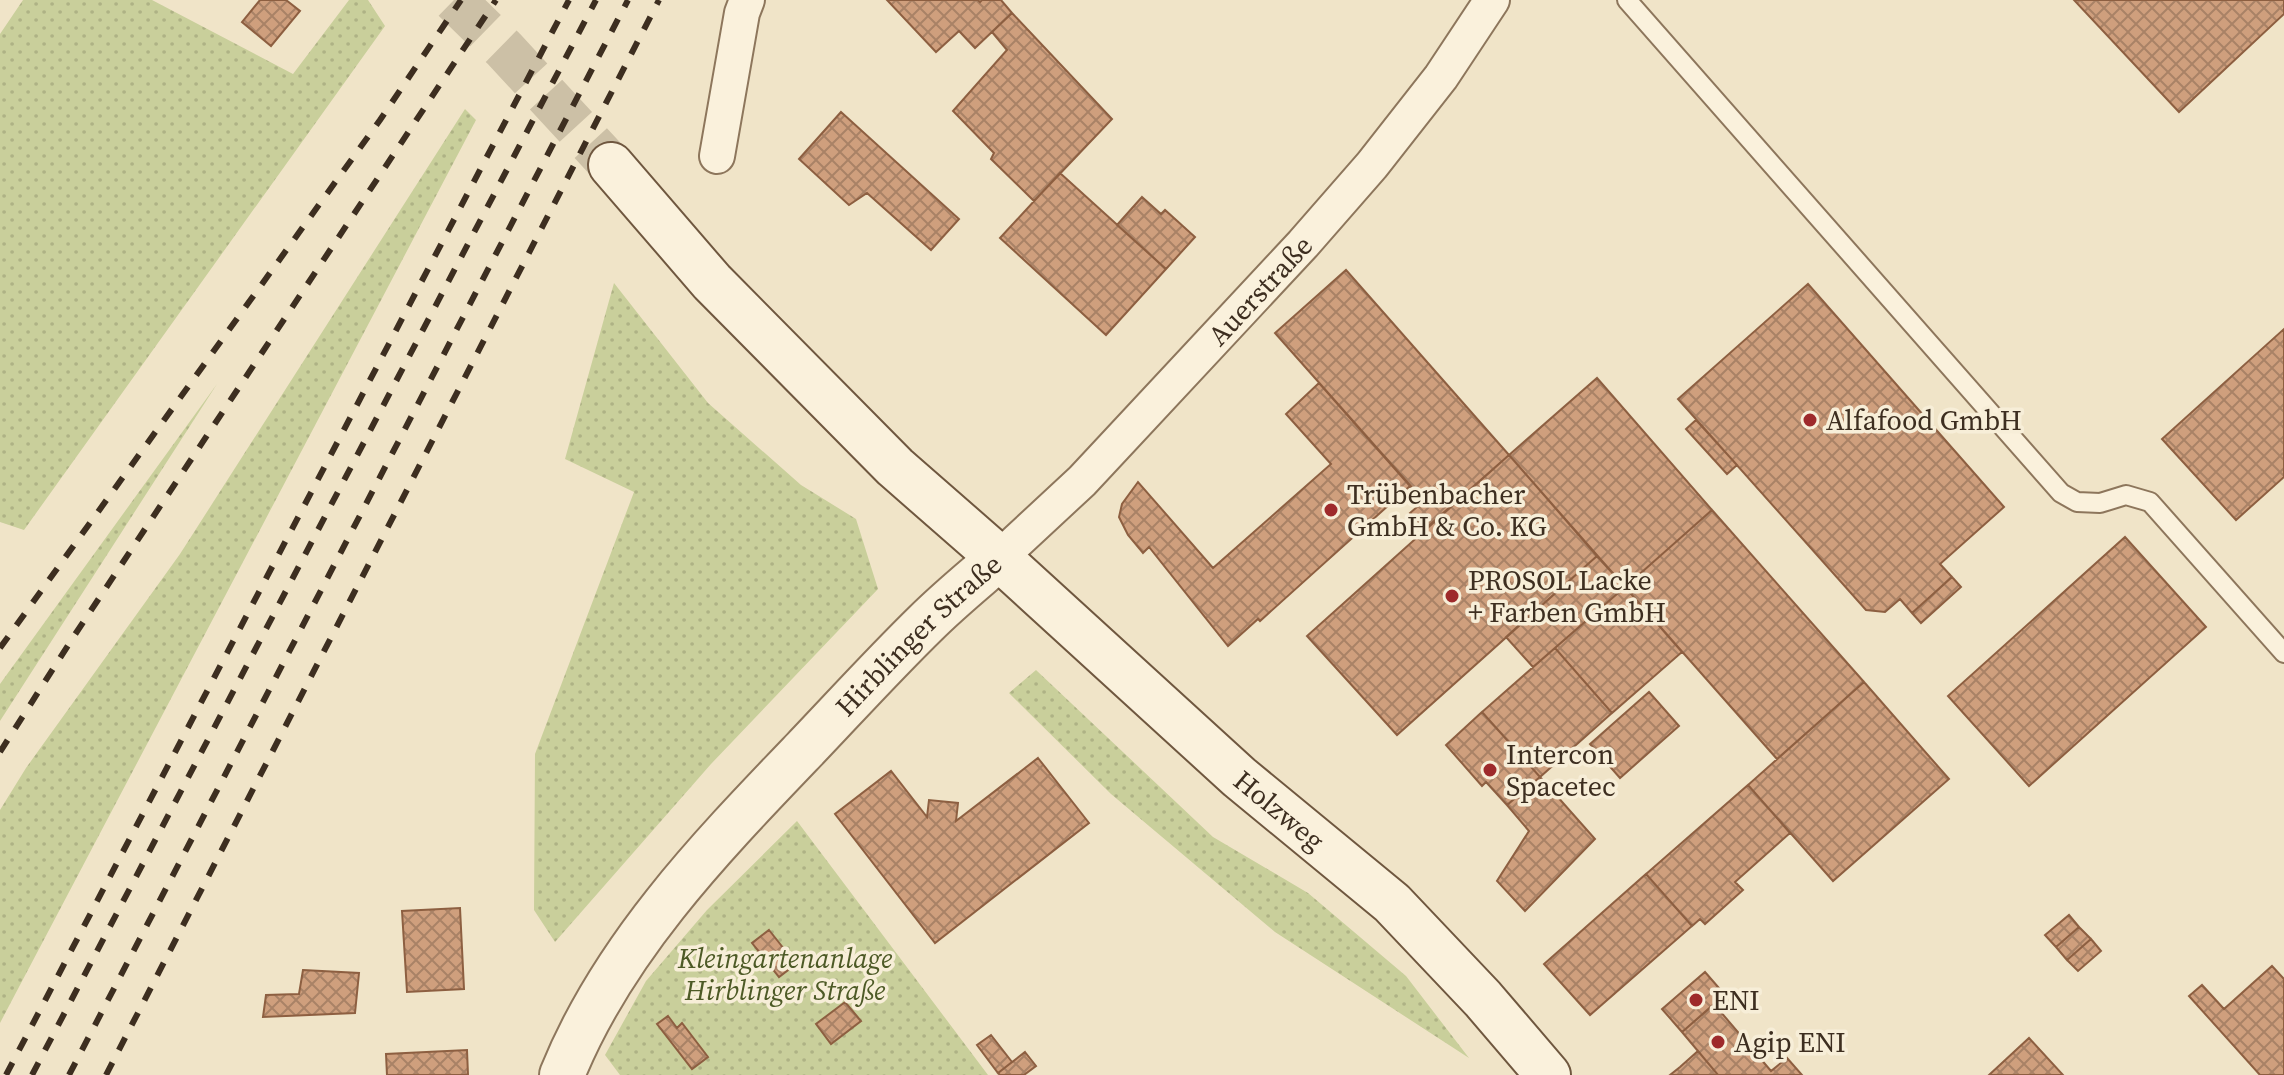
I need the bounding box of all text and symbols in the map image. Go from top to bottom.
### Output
street label: Auerstraße [1199,227,1321,354]
place label: Alfafood GmbH [1826,401,2022,439]
marker: Alfafood GmbH [1801,411,1819,429]
place label: Trübenbacher GmbH & Co. KG [1347,475,1547,545]
marker: Trübenbacher GmbH & Co. KG [1322,501,1340,519]
street label: Hirblinger Straße [827,545,1010,724]
place label: PROSOL Lacke + Farben GmbH [1468,561,1666,631]
marker: PROSOL Lacke + Farben GmbH [1443,587,1461,605]
place label: Intercon Spacetec [1506,735,1616,805]
street label: Holzweg [1226,761,1333,859]
marker: Intercon Spacetec [1481,761,1499,779]
park label: Kleingartenanlage Hirblinger Straße [677,939,893,1009]
place label: ENI [1712,981,1760,1019]
marker: ENI [1687,991,1705,1009]
place label: Agip ENI [1734,1023,1846,1061]
marker: Agip ENI [1709,1033,1727,1051]

